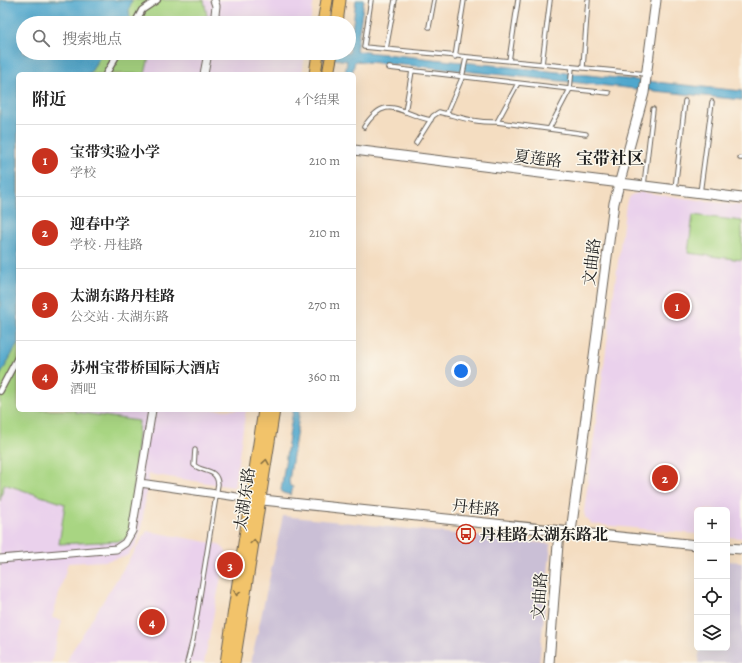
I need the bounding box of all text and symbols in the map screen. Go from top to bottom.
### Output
search box [16,16,356,60]
icon: search [30,27,52,49]
text: 搜索地点 [62,29,122,49]
text: 附近 [32,88,66,111]
text: 4个结果 [295,91,340,108]
text: 宝带实验小学 [70,142,160,162]
street label: 夏莲路 [513,145,563,173]
district label: 宝带社区 [576,147,644,170]
text: 1 [43,152,47,169]
text: 210 m [309,152,340,169]
text: 学校 [70,164,96,181]
text: 迎春中学 [70,214,130,234]
text: 2 [42,224,48,241]
text: 210 m [309,224,340,241]
text: 学校 · 丹桂路 [70,236,143,253]
street label: 文曲路 [578,237,606,287]
text: 太湖东路丹桂路 [70,286,175,306]
pin: 1 [664,291,690,321]
text: 3 [42,296,48,313]
text: 270 m [308,296,340,313]
text: 公交站 · 太湖东路 [70,308,169,325]
text: 苏州宝带桥国际大酒店 [70,358,220,378]
your location [451,361,471,381]
text: 4 [42,368,48,385]
text: 360 m [308,368,340,385]
text: 酒吧 [70,380,96,397]
one-way arrow [261,459,270,465]
pin: 2 [652,463,678,493]
street label: 太湖东路 [230,466,260,532]
street label: 丹桂路 [451,495,501,521]
map controls [694,507,730,651]
button: + [694,507,730,543]
bus stop icon: 丹桂路太湖东路北 [455,523,477,545]
place label: 丹桂路太湖东路北 [480,524,608,546]
one-way arrow [249,538,258,545]
button: − [694,543,730,579]
pin: 3 [217,550,243,580]
street label: 文曲路 [527,571,553,621]
button: locate [694,579,730,615]
one-way arrow [233,590,242,596]
pin: 4 [139,607,165,637]
button: layers [694,615,730,651]

